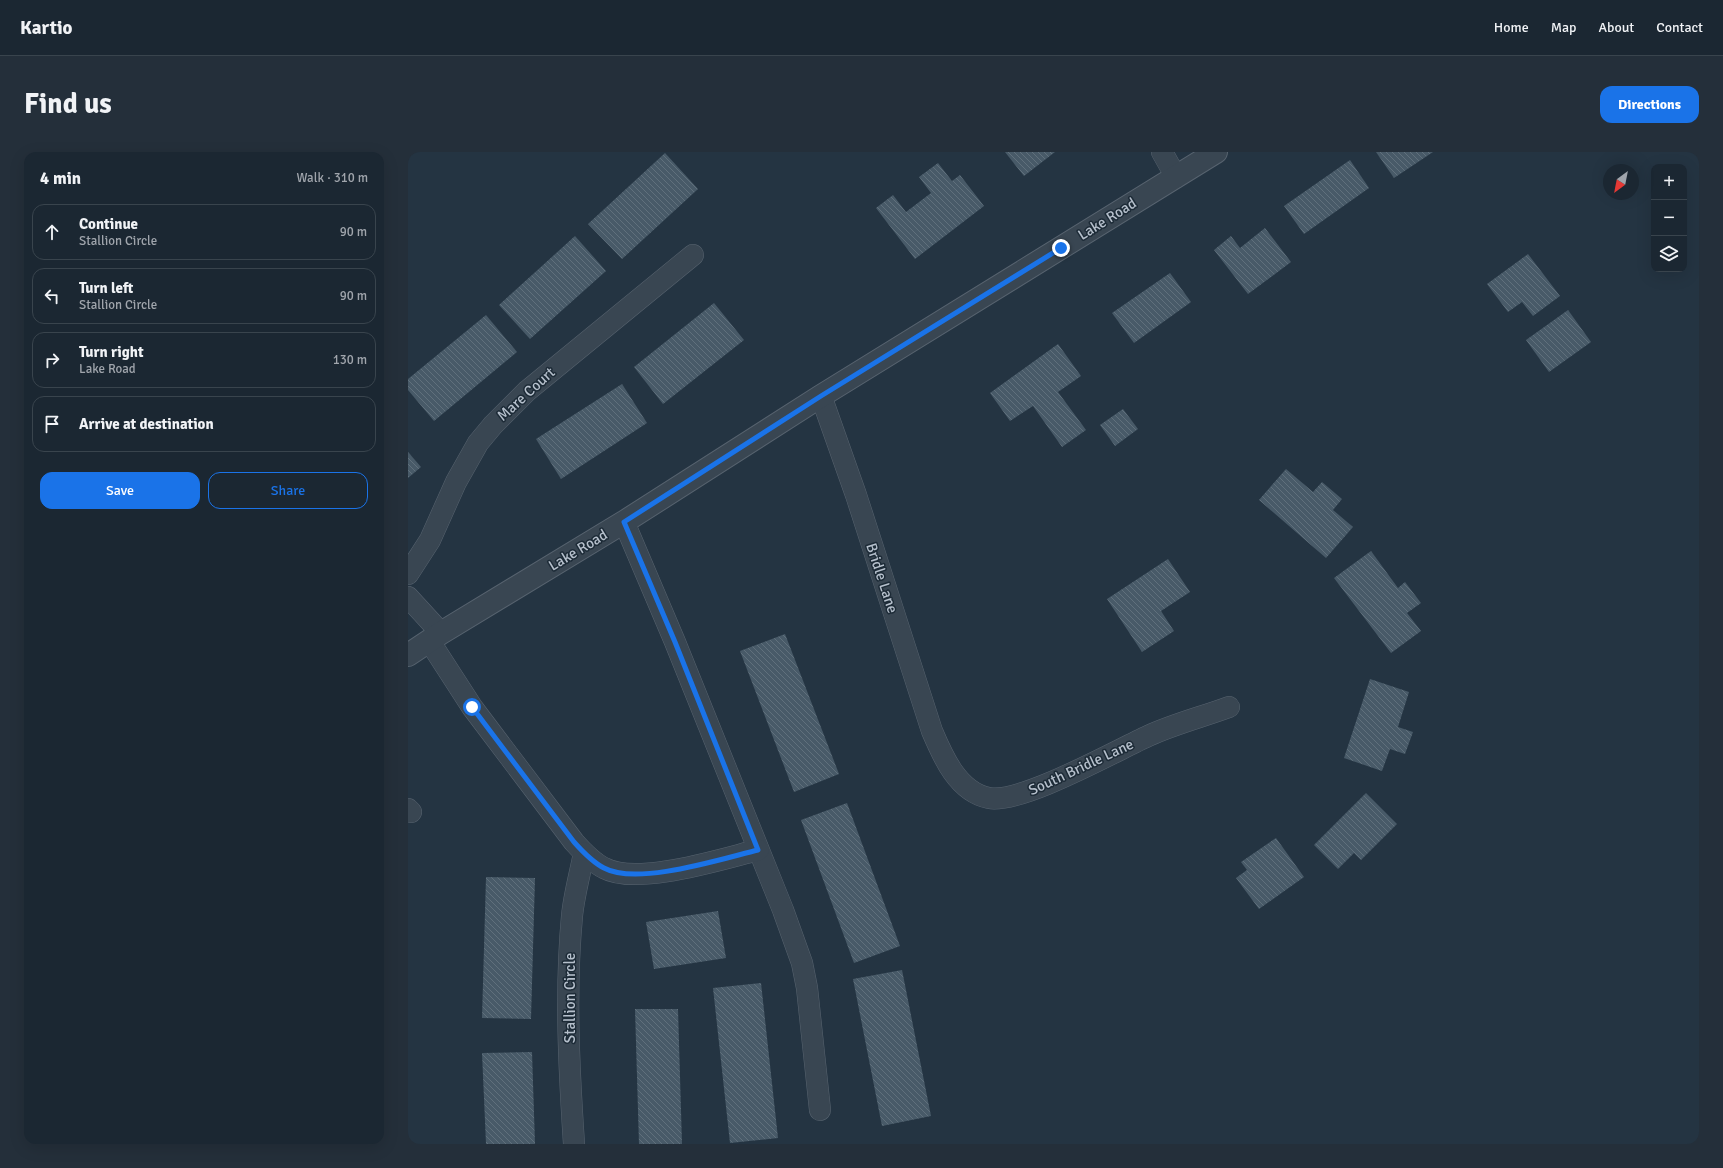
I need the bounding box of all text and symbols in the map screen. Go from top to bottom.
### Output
text: Kartio [20,16,73,40]
text: Home [1494,19,1529,36]
text: Map [1551,19,1576,36]
text: About [1598,19,1634,36]
text: Contact [1656,19,1703,36]
button: Directions [1600,86,1699,123]
text: Find us [24,87,112,121]
north arrow [1603,164,1639,200]
map controls [1651,164,1687,272]
button: + [1651,164,1687,200]
text: 4 min [40,168,81,189]
text: Walk · 310 m [297,170,368,186]
street label: Lake Road [1074,194,1140,244]
button: − [1651,200,1687,236]
text: Continue [79,215,138,233]
icon: ahead [41,221,63,243]
text: 90 m [340,224,367,240]
text: Stallion Circle [79,233,157,249]
button: layers [1651,236,1687,272]
route end [1052,239,1070,257]
text: Turn left [79,279,133,297]
icon: left [41,285,63,307]
text: 90 m [340,288,367,304]
text: Stallion Circle [79,297,157,313]
text: Turn right [79,343,144,361]
icon: right [41,349,63,371]
text: 130 m [333,352,367,368]
text: Lake Road [79,361,136,377]
street label: Mare Court [493,363,559,425]
icon: arrive [41,413,63,435]
text: Arrive at destination [79,415,214,433]
button: Save [40,472,200,509]
button: Share [208,472,368,509]
street label: Lake Road [545,525,611,575]
street label: Bridle Lane [862,541,902,615]
route start [463,698,481,716]
street label: South Bridle Lane [1026,735,1136,799]
street label: Stallion Circle [561,953,579,1043]

